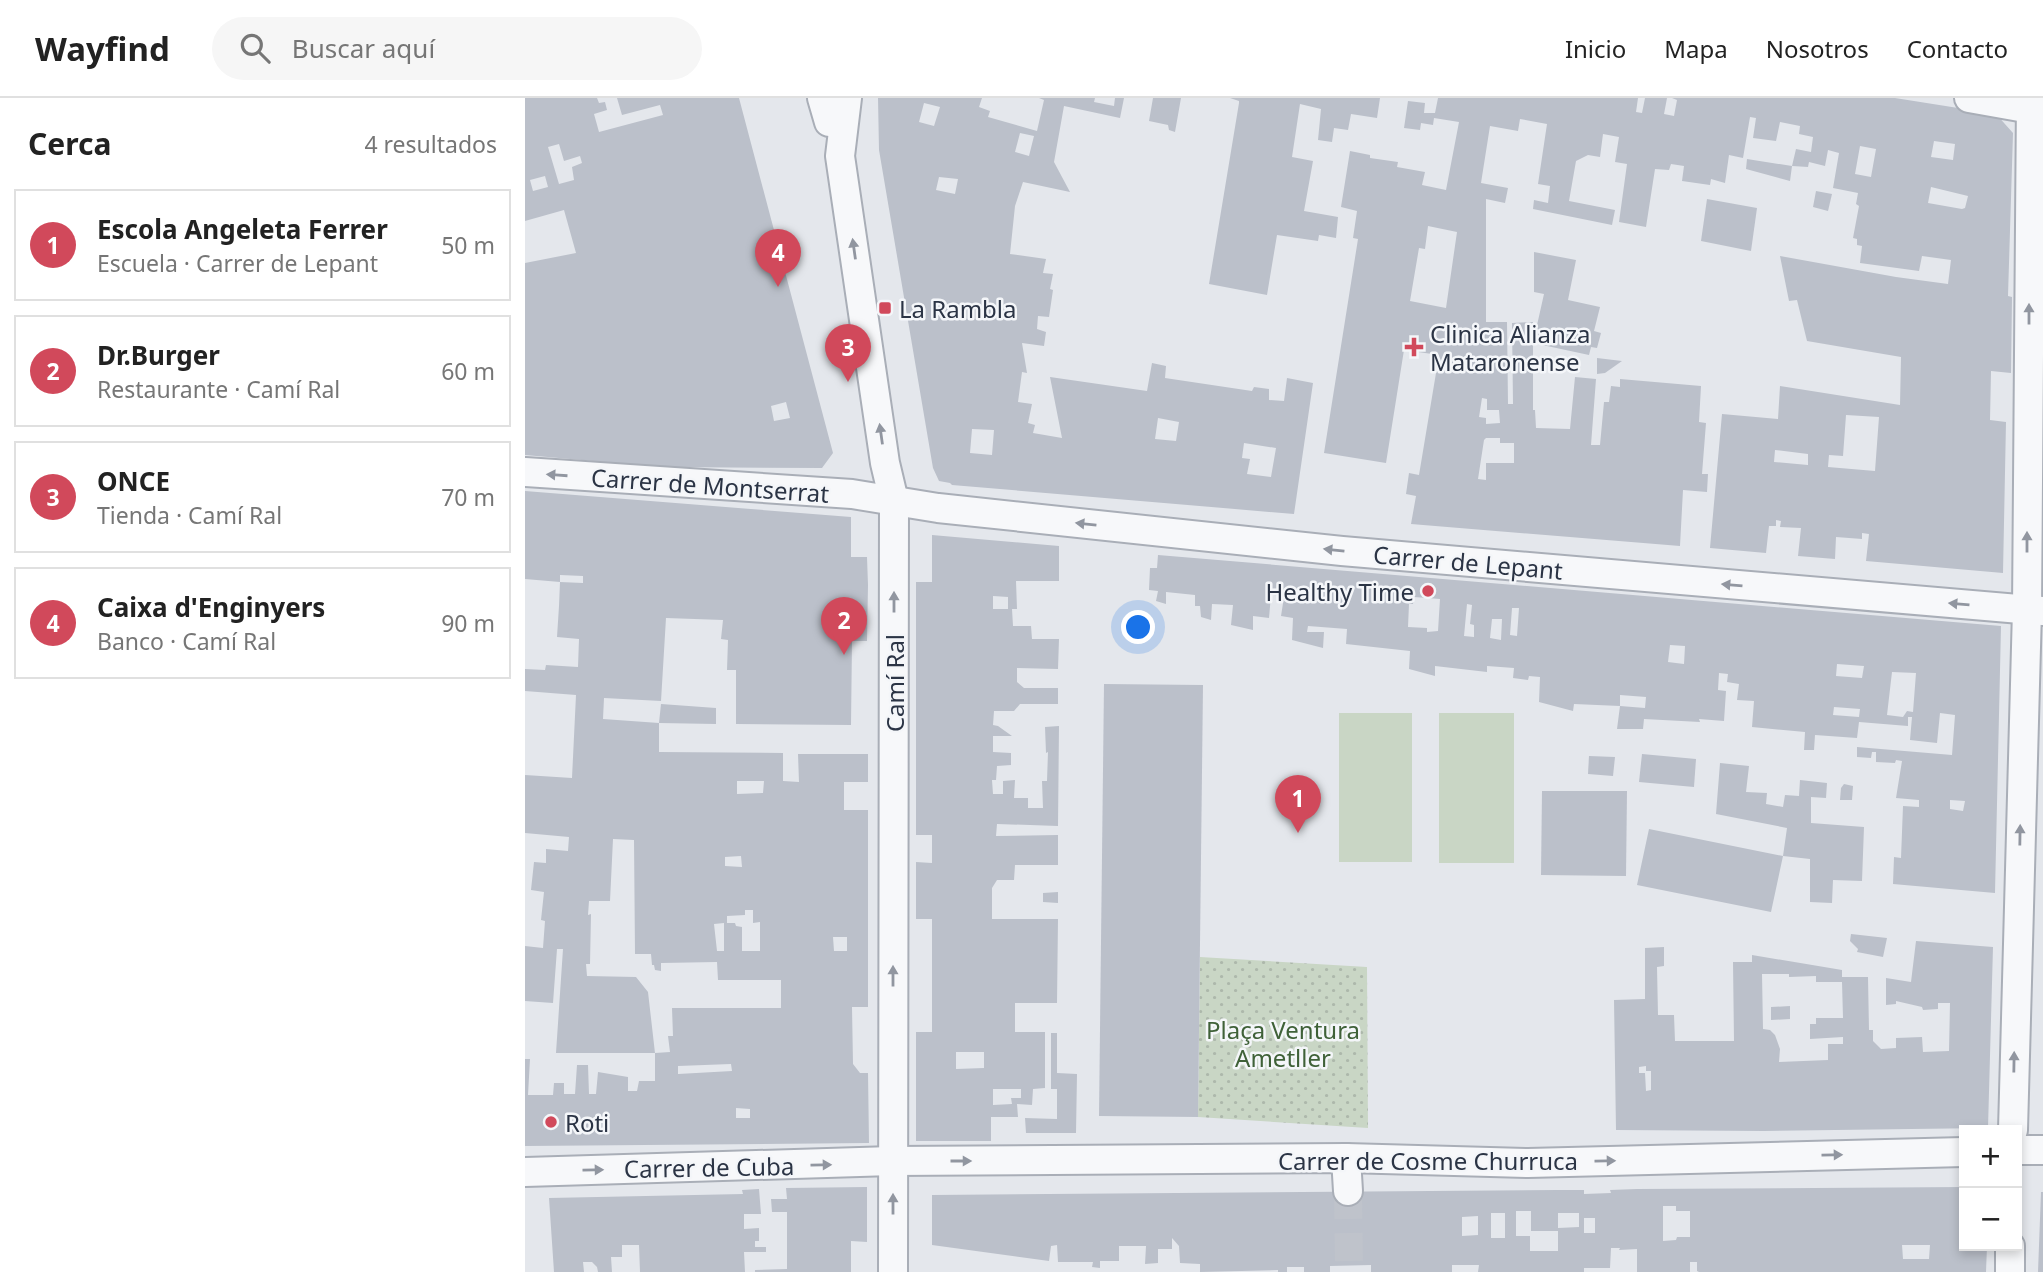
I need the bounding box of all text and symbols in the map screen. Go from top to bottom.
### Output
search box [212,17,702,80]
text: Wayfind [35,26,170,71]
icon: search [236,29,274,67]
text: Buscar aquí [292,30,435,66]
text: Inicio [1565,32,1626,65]
text: Mapa [1664,32,1728,65]
text: Nosotros [1766,32,1869,65]
text: Contacto [1907,32,2008,65]
text: Cerca [28,123,111,164]
text: 4 resultados [364,128,497,160]
text: Escola Angeleta Ferrer [97,211,388,247]
text: 1 [46,229,60,261]
text: 50 m [441,229,495,261]
pin: 4 [755,229,801,287]
one-way arrow [848,238,859,260]
text: Escuela · Carrer de Lepant [97,247,378,279]
place label: La Rambla [899,292,1017,325]
marker: La Rambla [877,300,893,316]
one-way arrow [2023,303,2035,325]
place label: Clinica Alianza Mataronense [1430,317,1591,378]
pin: 3 [825,324,871,382]
text: Dr.Burger [97,337,220,373]
marker: Clinica Alianza Mataronense [1404,337,1424,357]
text: 2 [46,355,60,387]
text: 60 m [441,355,495,387]
text: Restaurante · Camí Ral [97,373,340,405]
one-way arrow [875,423,886,445]
street label: Carrer de Montserrat [590,460,830,510]
text: ONCE [97,463,170,499]
one-way arrow [546,469,568,480]
text: 3 [46,481,60,513]
text: 70 m [441,481,495,513]
text: Tienda · Camí Ral [97,499,282,531]
one-way arrow [1075,518,1097,529]
one-way arrow [2021,531,2033,553]
street label: Carrer de Lepant [1372,537,1564,587]
one-way arrow [1323,544,1345,555]
place label: Healthy Time [1266,575,1414,608]
one-way arrow [1721,579,1743,590]
marker: Healthy Time [1420,583,1436,599]
text: Caixa d'Enginyers [97,589,325,625]
one-way arrow [888,591,900,613]
pin: 2 [821,597,867,655]
one-way arrow [1947,598,1969,609]
text: 4 [46,607,60,639]
text: 90 m [441,607,495,639]
your location [1121,610,1155,644]
text: Banco · Camí Ral [97,625,276,657]
street label: Camí Ral [878,634,911,732]
pin: 1 [1275,775,1321,833]
one-way arrow [2015,823,2026,845]
one-way arrow [887,965,899,987]
park label: Plaça Ventura Ametller [1206,1013,1360,1074]
one-way arrow [2009,1051,2020,1073]
place label: Roti [565,1106,609,1139]
marker: Roti [543,1114,559,1130]
map controls [1959,1125,2022,1251]
button: + [1959,1125,2022,1188]
street label: Carrer de Cosme Churruca [1278,1144,1578,1177]
street label: Carrer de Cuba [624,1149,794,1185]
one-way arrow [1822,1149,1844,1161]
one-way arrow [950,1155,972,1167]
one-way arrow [1594,1155,1616,1167]
one-way arrow [810,1159,832,1170]
one-way arrow [582,1164,604,1176]
button: − [1959,1188,2022,1251]
one-way arrow [887,1193,899,1215]

